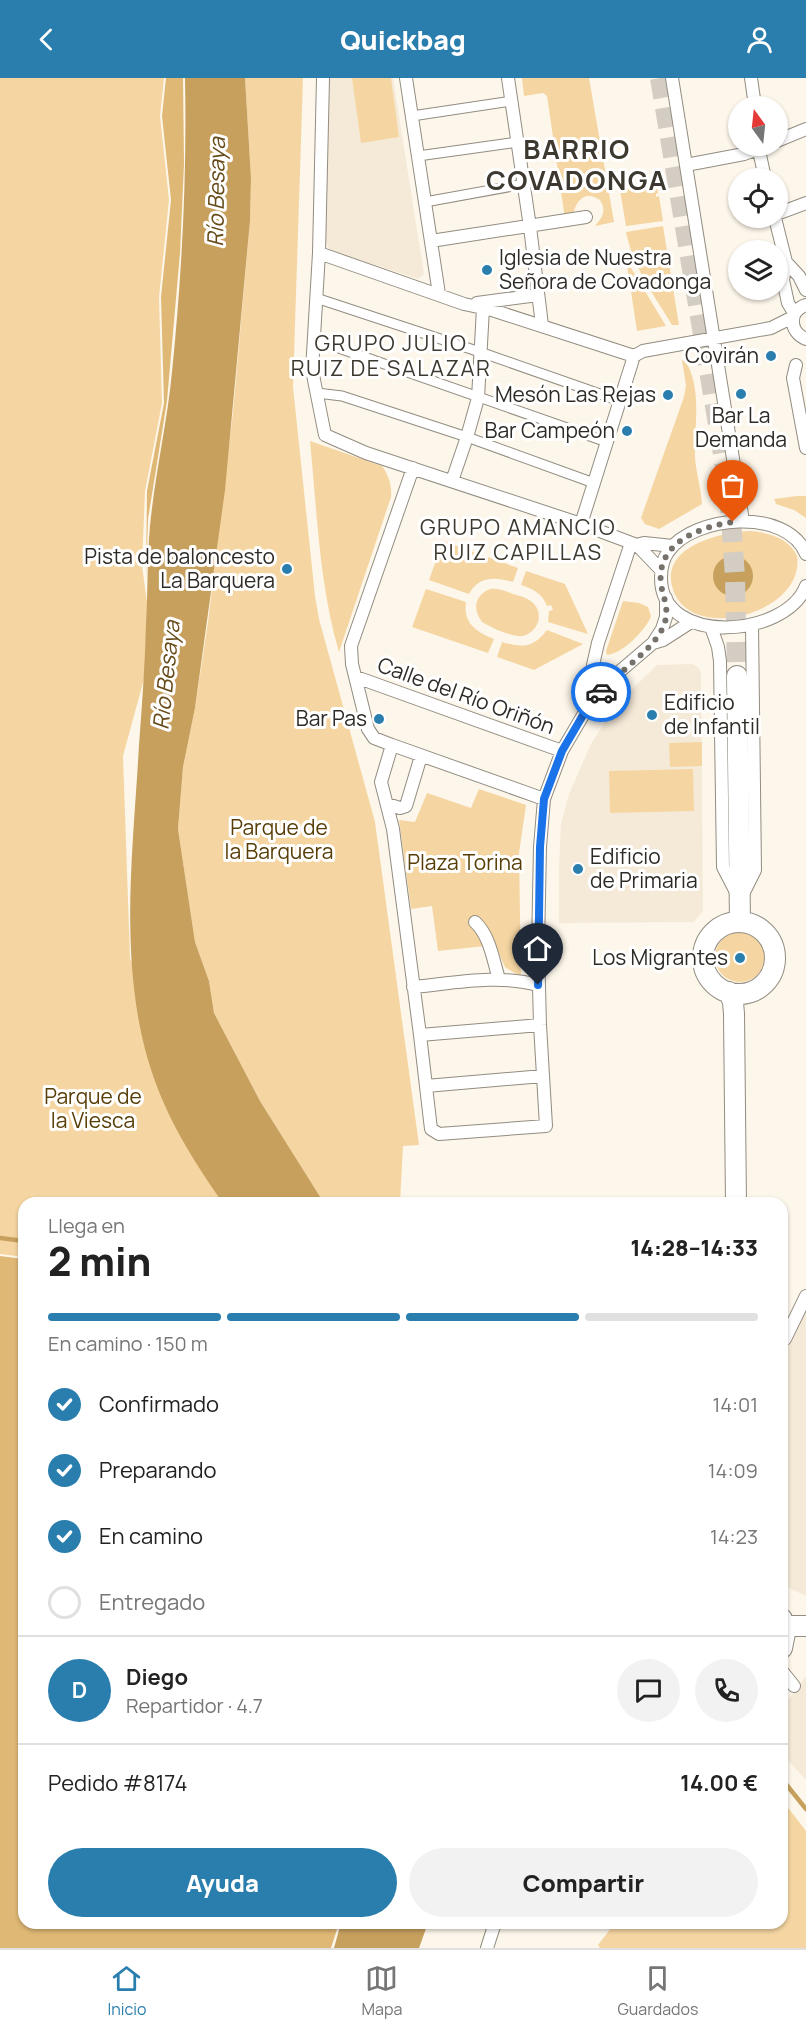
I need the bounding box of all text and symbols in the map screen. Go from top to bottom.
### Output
text: Quickbag [340,21,466,58]
icon: back [30,23,63,56]
icon: person [743,23,776,56]
north arrow [728,96,788,156]
map controls [728,96,788,300]
district label: BARRIO COVADONGA [486,130,668,198]
water label: Río Besaya [200,135,232,247]
button: locate [728,168,788,228]
button: layers [728,240,788,300]
place label: Iglesia de Nuestra Señora de Covadonga [499,243,711,295]
marker: Iglesia de Nuestra Señora de Covadonga [480,263,494,277]
district label: GRUPO JULIO RUIZ DE SALAZAR [291,328,491,383]
place label: Covirán [685,341,759,369]
marker: Covirán [764,349,778,363]
place label: Mesón Las Rejas [495,380,656,408]
marker: Bar La Demanda [734,387,748,401]
marker: Mesón Las Rejas [661,388,675,402]
place label: Bar La Demanda [695,401,787,453]
place label: Bar Campeón [485,416,615,444]
marker: Bar Campeón [620,424,634,438]
pin [707,460,758,522]
icon: bag [716,469,749,502]
district label: GRUPO AMANCIO RUIZ CAPILLAS [420,512,616,567]
place label: Pista de baloncesto La Barquera [84,542,275,594]
marker: Pista de baloncesto La Barquera [280,562,294,576]
water label: Río Besaya [145,617,187,731]
street label: Calle del Río Oriñón [374,650,559,740]
courier [571,662,631,722]
icon: car [585,676,618,709]
place label: Edificio de Infantil [664,688,760,740]
place label: Bar Pas [296,704,367,732]
marker: Edificio de Infantil [645,708,659,722]
marker: Bar Pas [372,712,386,726]
park label: Parque de la Barquera [225,813,333,865]
place label: Edificio de Primaria [590,842,698,894]
park label: Plaza Torina [407,848,523,876]
marker: Edificio de Primaria [571,862,585,876]
pin [512,923,563,985]
icon: home [521,932,554,965]
place label: Los Migrantes [592,943,728,971]
marker: Los Migrantes [733,951,747,965]
park label: Parque de la Viesca [44,1082,142,1134]
text: Llega en [48,1212,125,1239]
text: 14:28–14:33 [630,1233,758,1263]
text: 2 min [48,1234,151,1288]
text: En camino · 150 m [48,1330,208,1357]
icon: check [48,1388,81,1421]
text: Confirmado [99,1389,219,1419]
text: 14:01 [712,1391,758,1418]
icon: check [48,1454,81,1487]
text: Preparando [99,1455,217,1485]
text: 14:09 [708,1457,758,1484]
icon: check [48,1520,81,1553]
text: En camino [99,1521,203,1551]
text: 14:23 [710,1523,758,1550]
text: Entregado [99,1587,205,1617]
button: chat [617,1659,680,1722]
button: phone [695,1659,758,1722]
text: Diego [126,1662,188,1692]
text: D [72,1675,87,1705]
text: Repartidor · 4.7 [126,1692,263,1719]
text: Pedido #8174 [48,1768,187,1798]
text: 14.00 € [680,1768,758,1798]
button: Ayuda [48,1848,397,1917]
button: Compartir [409,1848,758,1917]
tab: Inicio [108,1962,146,2020]
tab: Mapa [362,1962,402,2020]
tab: Guardados [617,1962,698,2020]

